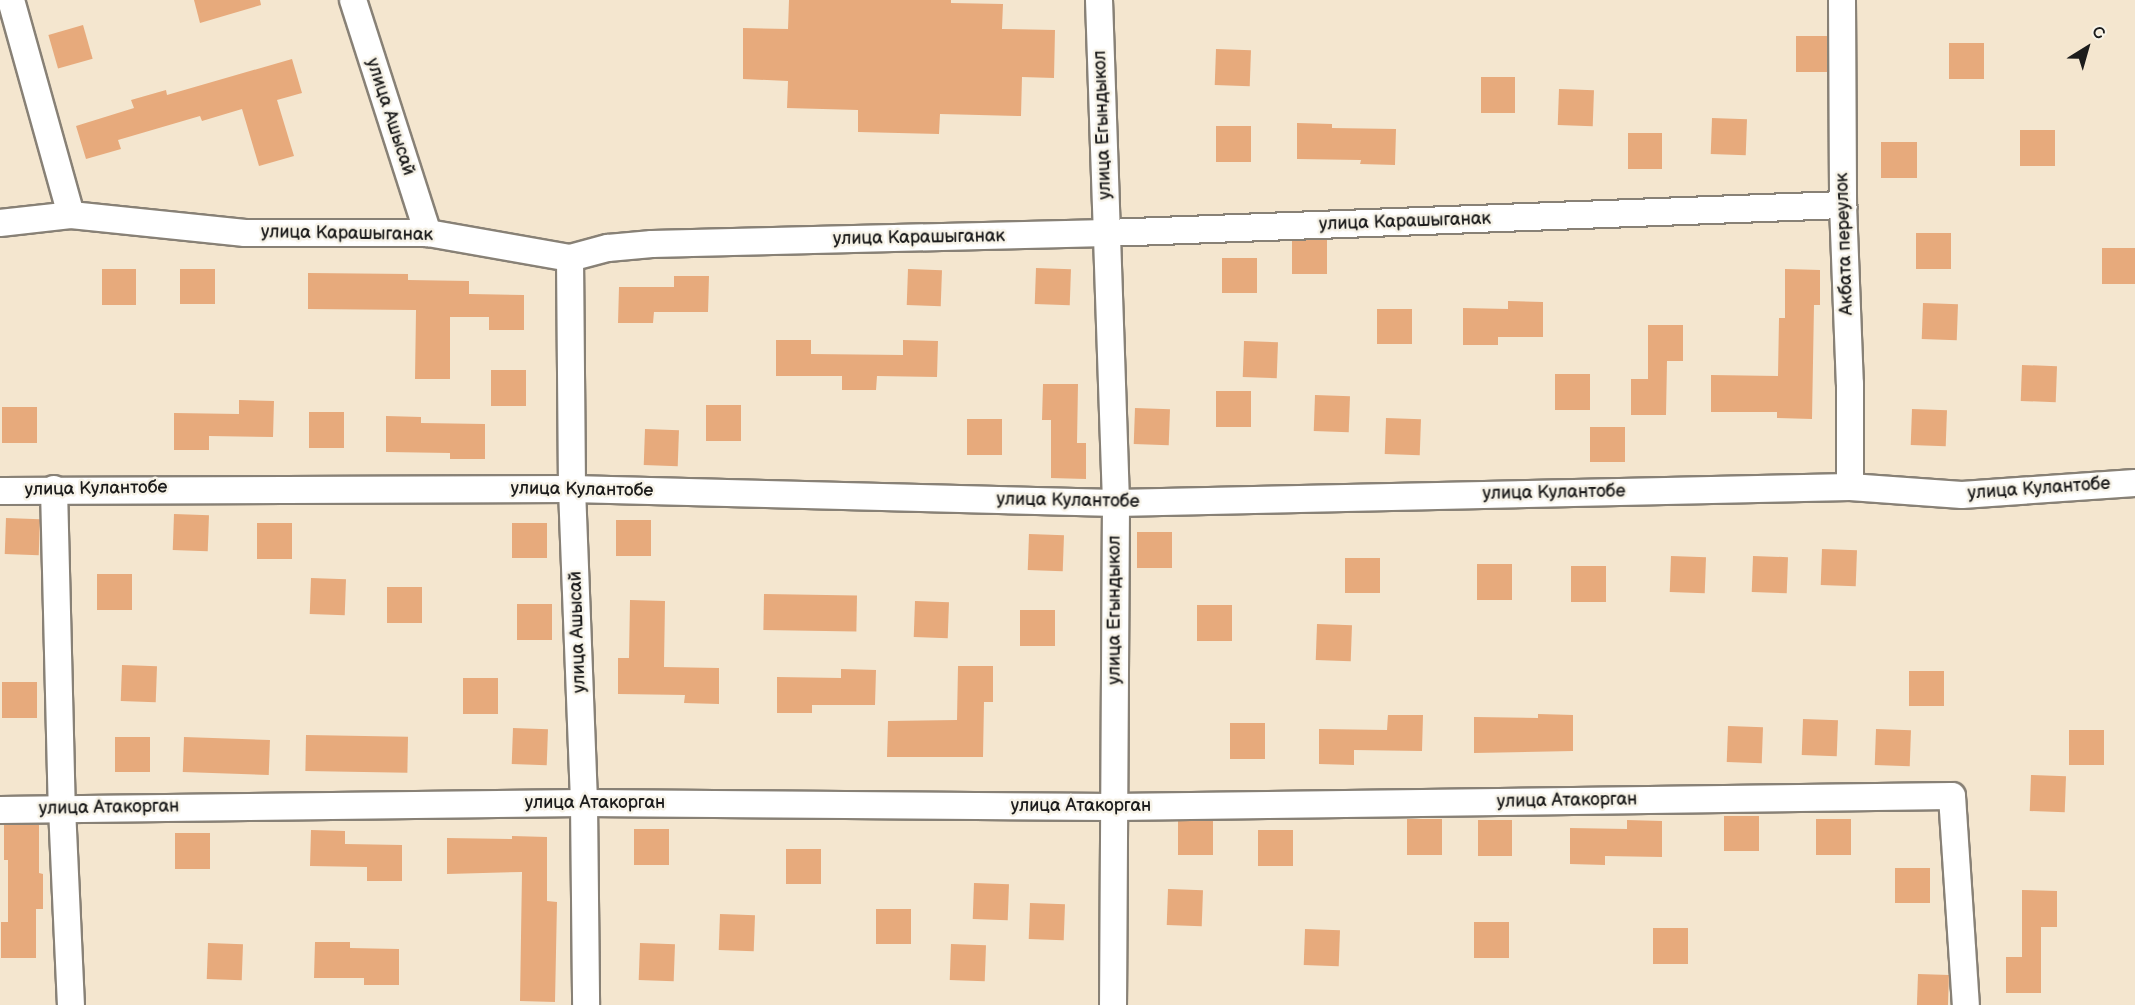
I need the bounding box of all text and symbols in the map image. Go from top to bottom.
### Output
north arrow [2057,18,2117,78]
text: С [2088,22,2108,44]
street label: улица Егындыкол [1090,50,1116,200]
street label: улица Ашысай [361,56,419,178]
street label: Акбата переулок [1832,172,1858,316]
street label: улица Карашыганак [1319,208,1491,236]
street label: улица Карашыганак [261,222,433,246]
street label: улица Карашыганак [833,226,1005,250]
street label: улица Кулантобе [1967,473,2111,505]
street label: улица Кулантобе [24,477,168,501]
street label: улица Кулантобе [510,478,654,502]
street label: улица Кулантобе [1482,481,1626,505]
street label: улица Кулантобе [996,489,1140,513]
street label: улица Егындыкол [1104,535,1126,685]
street label: улица Ашысай [565,571,591,693]
street label: улица Атакорган [1497,789,1637,813]
street label: улица Атакорган [525,792,665,814]
street label: улица Атакорган [1011,795,1151,817]
street label: улица Атакорган [39,796,179,820]

